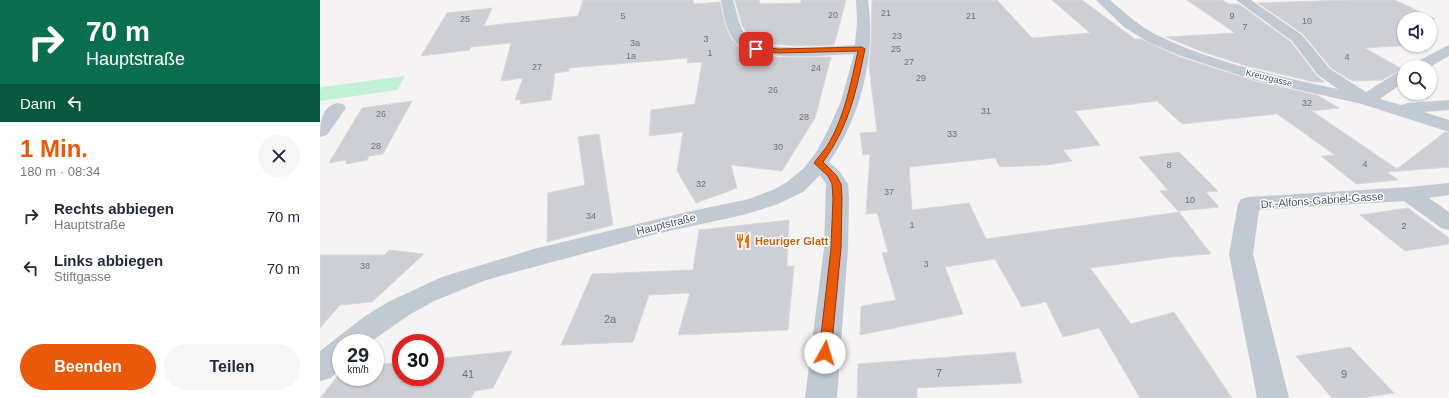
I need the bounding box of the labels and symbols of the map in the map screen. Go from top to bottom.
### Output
house number: 21 [881,8,891,18]
house number: 20 [828,10,838,20]
house number: 5 [620,11,626,21]
house number: 21 [966,11,976,21]
house number: 9 [1229,11,1235,21]
house number: 25 [460,14,470,24]
house number: 10 [1302,16,1312,26]
house number: 7 [1242,22,1248,32]
house number: 23 [892,31,902,41]
pin [739,32,773,66]
house number: 3 [703,34,709,44]
house number: 3a [630,38,640,48]
house number: 25 [891,44,901,54]
house number: 1 [707,48,713,58]
house number: 1a [626,51,636,61]
house number: 4 [1344,52,1350,62]
house number: 27 [904,57,914,67]
house number: 27 [532,62,542,72]
house number: 24 [811,63,821,73]
street label: Kreuzgasse [1245,67,1293,89]
house number: 29 [916,73,926,83]
house number: 26 [768,85,778,95]
house number: 32 [1302,98,1312,108]
house number: 31 [981,106,991,116]
house number: 26 [376,109,386,119]
house number: 28 [799,112,809,122]
house number: 33 [947,129,957,139]
house number: 28 [371,141,381,151]
house number: 30 [773,142,783,152]
house number: 4 [1362,159,1368,169]
house number: 8 [1166,160,1172,170]
house number: 32 [696,179,706,189]
house number: 37 [884,187,894,197]
street label: Dr.-Alfons-Gabriel-Gasse [1260,190,1384,210]
house number: 10 [1185,195,1195,205]
house number: 34 [586,211,596,221]
street label: Hauptstraße [635,211,697,237]
house number: 1 [909,220,915,230]
house number: 2 [1401,221,1407,231]
restaurant icon: Heuriger Glatt [734,232,752,250]
place label: Heuriger Glatt [755,235,829,247]
house number: 3 [923,259,929,269]
house number: 38 [360,261,370,271]
house number: 2a [604,313,617,325]
position arrow [804,332,846,374]
speed limit sign: 30 [392,334,444,386]
house number: 7 [936,367,942,379]
house number: 41 [462,368,474,380]
house number: 9 [1341,368,1347,380]

